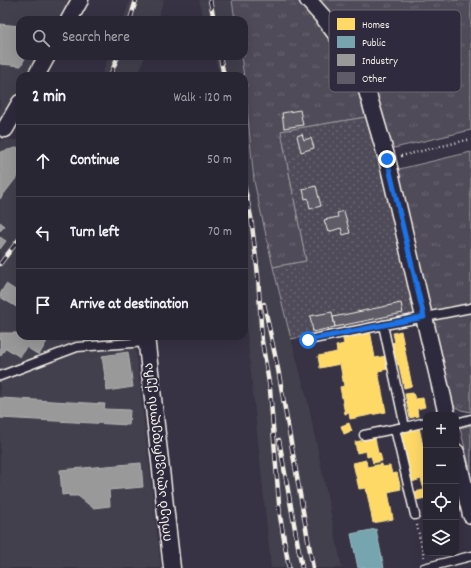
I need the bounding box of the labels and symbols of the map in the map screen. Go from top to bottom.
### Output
legend [329,10,461,92]
text: Homes [362,18,390,34]
text: Public [362,36,386,52]
text: Industry [362,54,398,70]
text: Other [362,72,387,88]
route end [378,150,396,168]
route start [299,331,317,349]
street label: იოსებ ალავერდელის ქუჩა [140,362,178,542]

